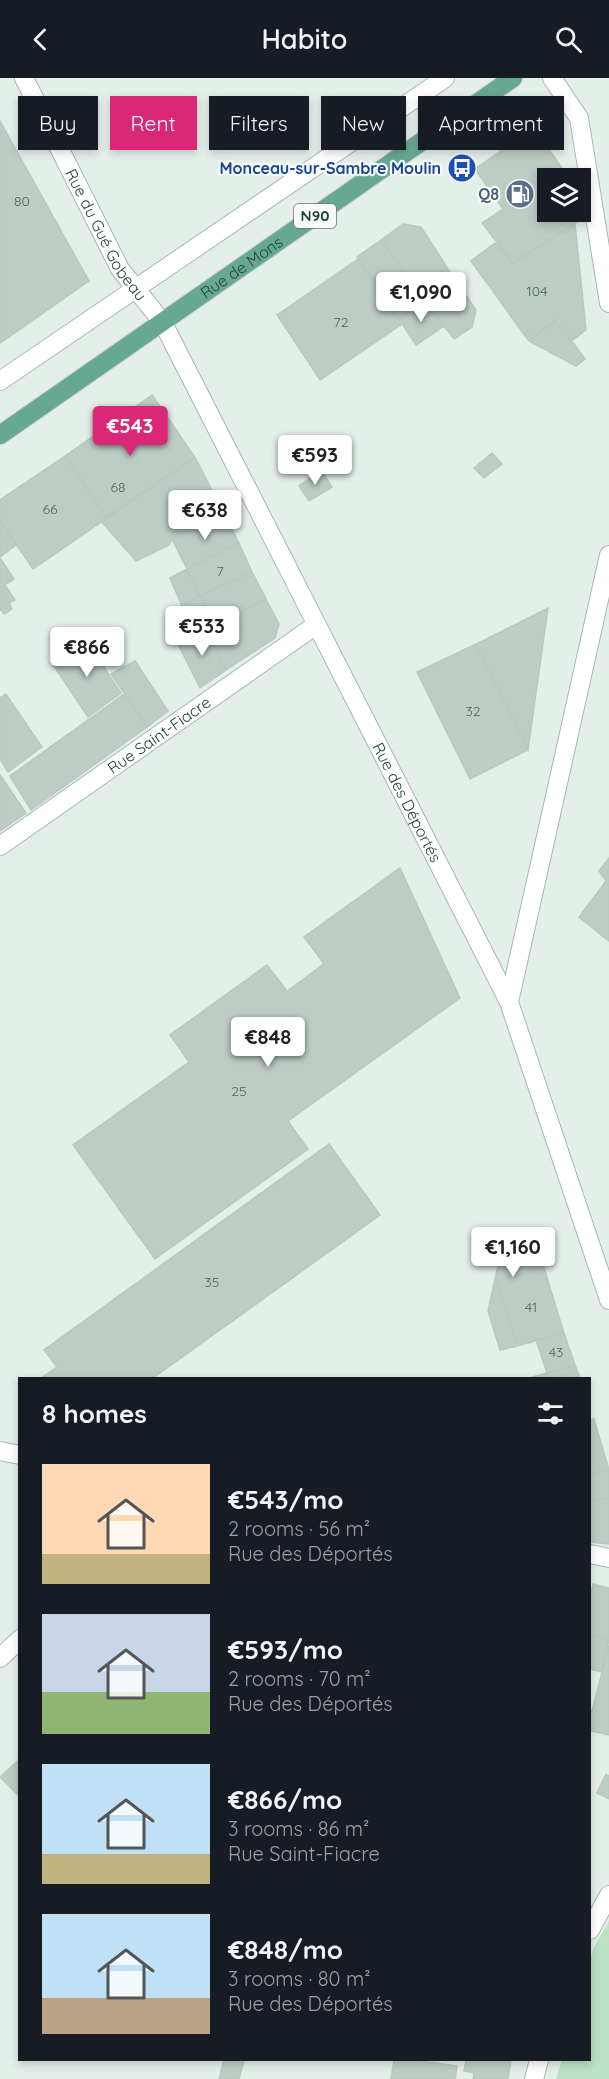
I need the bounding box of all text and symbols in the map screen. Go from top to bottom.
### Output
text: Habito [261,22,348,56]
icon: back [24,23,57,56]
icon: search [552,23,585,56]
chip: Buy [18,96,98,150]
chip: Rent [110,96,197,150]
chip: Filters [209,96,309,150]
chip: New [321,96,406,150]
chip: Apartment [418,96,564,150]
bus stop icon: Monceau-sur-Sambre Moulin [446,152,478,184]
place label: Monceau-sur-Sambre Moulin [220,158,441,178]
street label: Rue du Gué Gobeau [61,165,151,305]
map controls [537,168,591,222]
button: layers [537,168,591,222]
fuel station icon: Q8 [504,178,536,210]
place label: Q8 [478,184,499,204]
house number: 80 [14,192,30,210]
road number: N90 [294,204,336,228]
street label: Rue de Mons [196,231,286,303]
pin: €1,090 [372,272,470,323]
text: €1,090 [390,279,452,304]
house number: 104 [527,282,547,300]
house number: 72 [334,313,349,331]
pin: €543 [94,406,166,457]
text: €543 [107,413,153,438]
pin: €593 [279,435,351,486]
text: €593 [292,442,338,467]
house number: 68 [110,478,126,496]
pin: €638 [169,490,241,541]
text: €638 [182,497,228,522]
house number: 66 [42,500,58,518]
house number: 7 [216,562,224,580]
pin: €533 [166,606,238,657]
text: €533 [179,613,225,638]
pin: €866 [51,627,123,678]
text: €866 [64,634,110,659]
street label: Rue Saint-Fiacre [103,692,215,778]
house number: 32 [465,702,481,720]
street label: Rue des Déportés [368,739,446,866]
pin: €848 [232,1017,304,1068]
text: €848 [245,1024,291,1049]
house number: 25 [231,1082,247,1100]
pin: €1,160 [464,1227,562,1278]
text: €1,160 [485,1234,541,1259]
house number: 35 [205,1273,219,1291]
house number: 41 [525,1298,537,1316]
house number: 43 [549,1343,563,1361]
text: 8 homes [42,1397,147,1430]
icon: filters [534,1397,567,1430]
text: €543/mo [228,1483,344,1516]
icon: home [90,1488,162,1560]
text: 2 rooms · 56 m² [228,1516,370,1541]
text: Rue des Déportés [228,1541,393,1566]
text: €593/mo [228,1633,343,1666]
icon: home [90,1638,162,1710]
text: 2 rooms · 70 m² [228,1666,371,1691]
text: Rue des Déportés [228,1691,393,1716]
text: €866/mo [228,1783,342,1816]
icon: home [90,1788,162,1860]
text: 3 rooms · 86 m² [228,1816,369,1841]
text: Rue Saint-Fiacre [228,1841,380,1866]
text: €848/mo [228,1933,343,1966]
icon: home [90,1938,162,2010]
text: 3 rooms · 80 m² [228,1966,371,1991]
text: Rue des Déportés [228,1991,393,2016]

